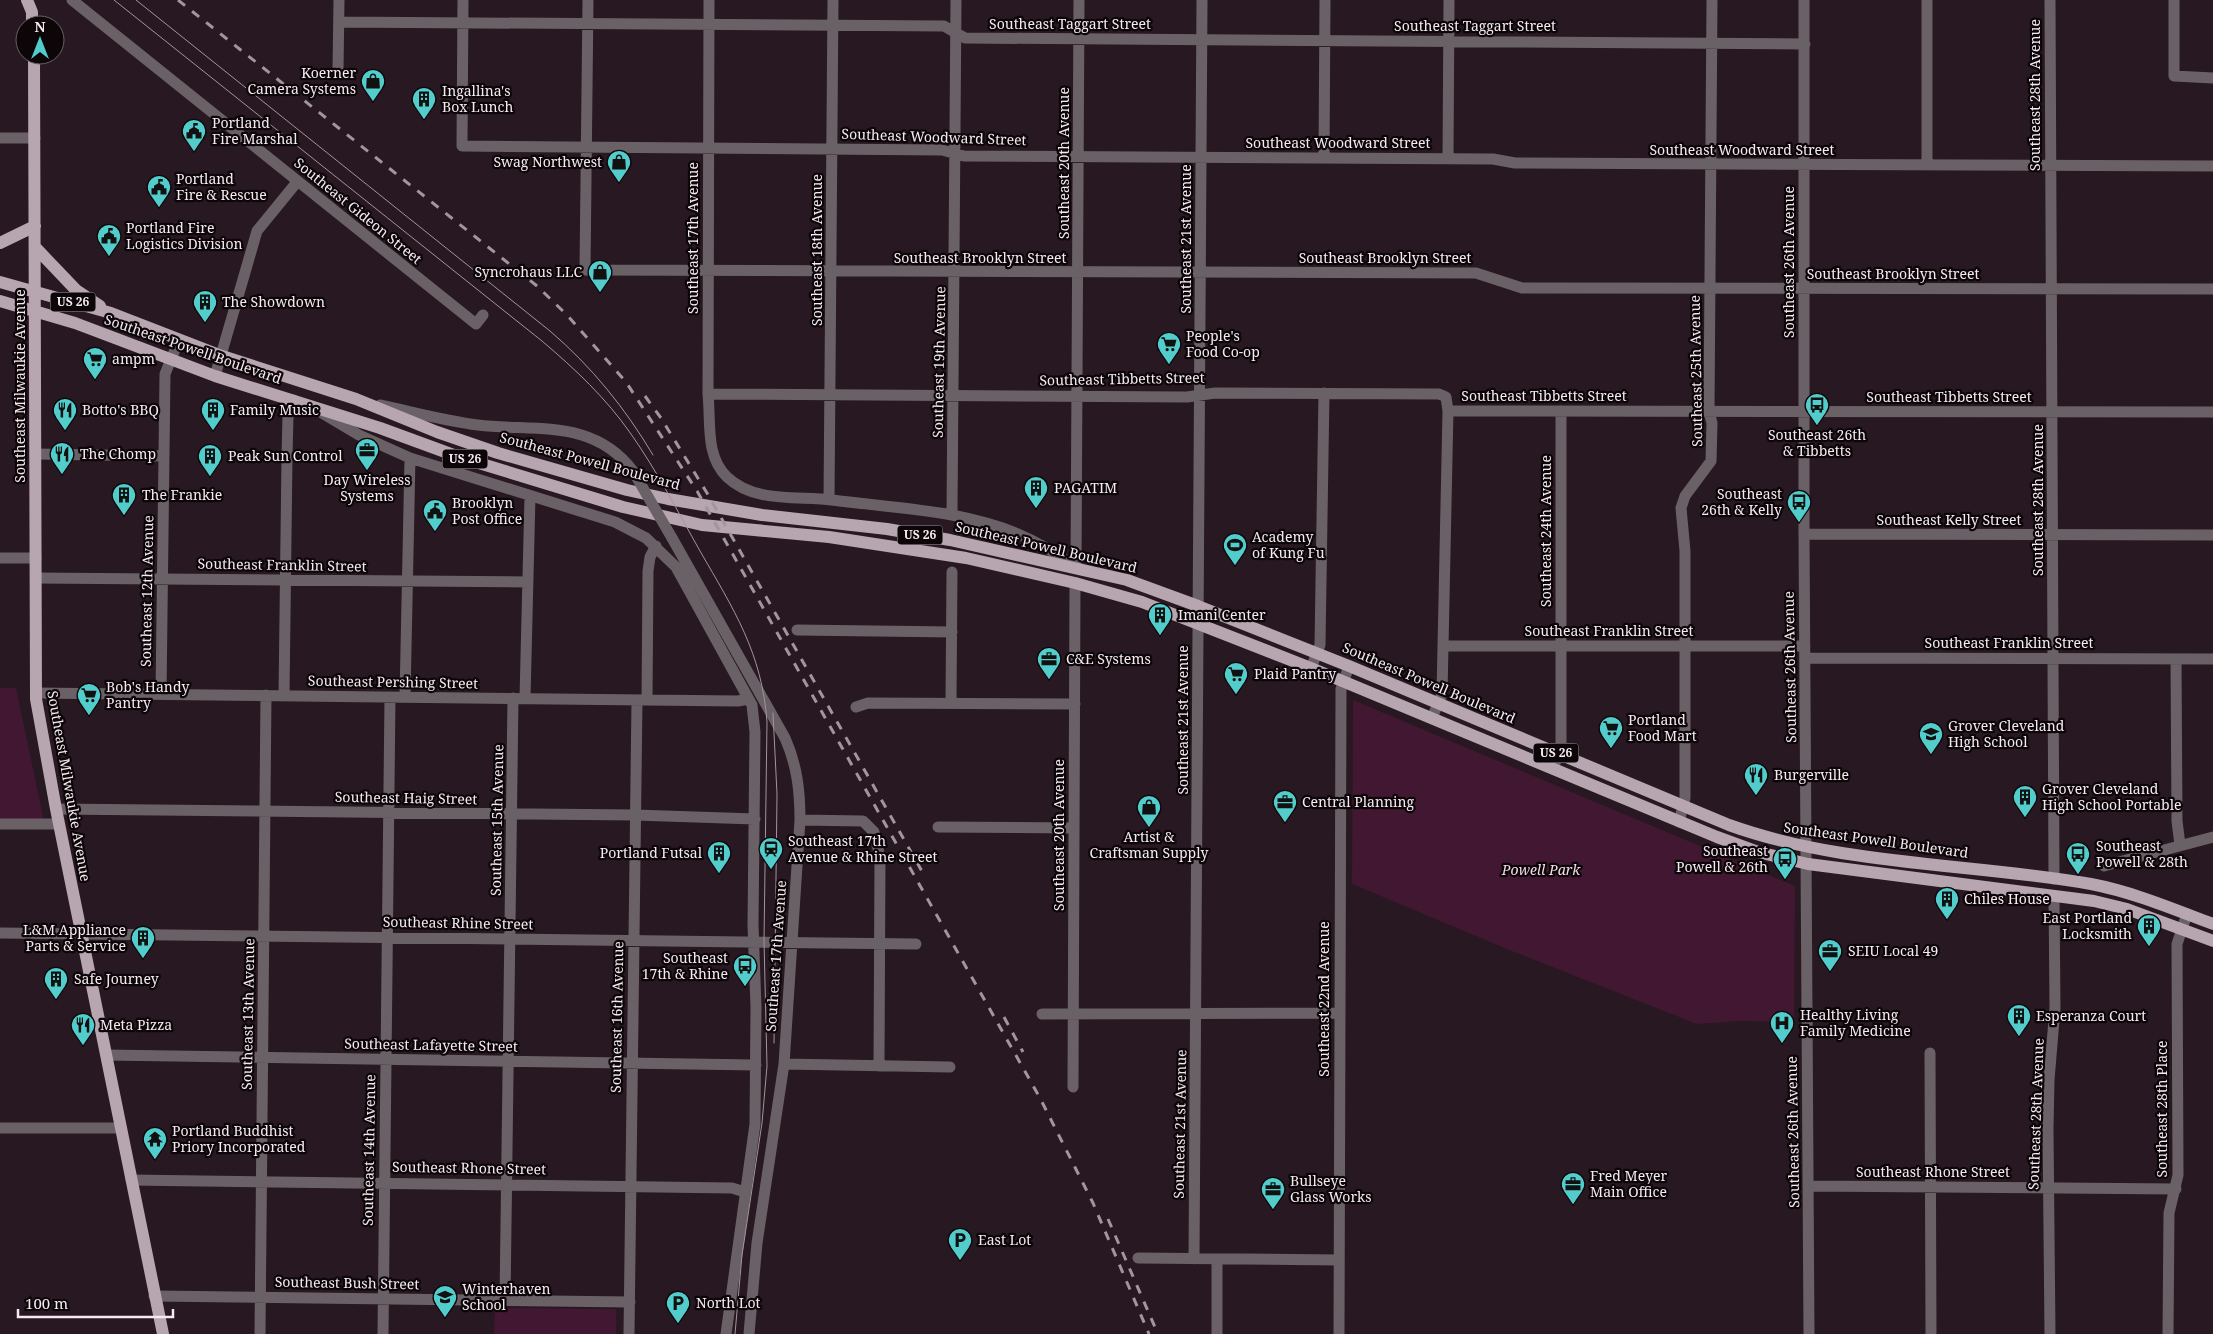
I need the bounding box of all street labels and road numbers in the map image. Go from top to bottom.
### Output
street label: Southeast Taggart Street [989,14,1151,33]
street label: Southeast Taggart Street [1394,16,1556,35]
street label: Southeast 28th Avenue [2025,19,2044,171]
street label: Southeast 20th Avenue [1054,87,1073,239]
street label: Southeast Woodward Street [841,124,1027,149]
street label: Southeast Woodward Street [1245,133,1431,152]
street label: Southeast Woodward Street [1649,140,1835,159]
street label: Southeast Gideon Street [291,153,426,268]
street label: Southeast 17th Avenue [683,162,702,314]
street label: Southeast 21st Avenue [1176,164,1195,314]
street label: Southeast 18th Avenue [807,174,826,326]
street label: Southeast 26th Avenue [1779,186,1798,338]
street label: Southeast Brooklyn Street [894,248,1066,267]
street label: Southeast Brooklyn Street [1299,248,1471,267]
street label: Southeast Brooklyn Street [1807,264,1979,283]
street label: Southeast 19th Avenue [928,286,949,438]
street label: Southeast Milwaukie Avenue [10,289,29,483]
road number: US 26 [50,292,96,312]
street label: Southeast 25th Avenue [1685,295,1706,447]
street label: Southeast Powell Boulevard [102,309,285,388]
street label: Southeast Tibbetts Street [1039,368,1205,389]
street label: Southeast Tibbetts Street [1461,386,1627,405]
street label: Southeast Tibbetts Street [1866,387,2032,406]
street label: Southeast 28th Avenue [2028,424,2047,576]
street label: Southeast Powell Boulevard [498,427,683,494]
road number: US 26 [442,449,488,468]
street label: Southeast 24th Avenue [1536,455,1555,607]
street label: Southeast Kelly Street [1877,510,2022,529]
street label: Southeast 12th Avenue [136,515,157,667]
street label: Southeast Powell Boulevard [953,516,1139,577]
road number: US 26 [898,526,942,544]
street label: Southeast Franklin Street [197,554,367,575]
street label: Southeast 26th Avenue [1779,591,1800,743]
street label: Southeast Franklin Street [1525,621,1694,640]
street label: Southeast Franklin Street [1925,633,2094,652]
street label: Southeast Powell Boulevard [1340,637,1519,728]
street label: Southeast 21st Avenue [1173,645,1192,795]
street label: Southeast Pershing Street [308,671,478,692]
street label: Southeast Milwaukie Avenue [43,689,96,883]
street label: Southeast 15th Avenue [486,744,507,896]
road number: US 26 [1534,744,1578,762]
street label: Southeast 20th Avenue [1049,759,1068,911]
street label: Southeast Haig Street [335,787,477,808]
street label: Southeast Powell Boulevard [1783,817,1970,862]
street label: Southeast 17th Avenue [761,880,790,1032]
street label: Southeast Rhine Street [383,912,533,933]
street label: Southeast 22nd Avenue [1314,921,1333,1077]
street label: Southeast 13th Avenue [237,938,258,1090]
street label: Southeast 16th Avenue [606,941,627,1093]
street label: Southeast Lafayette Street [344,1033,518,1056]
street label: Southeast 28th Avenue [2023,1038,2048,1190]
street label: Southeast 28th Place [2152,1041,2171,1177]
street label: Southeast 21st Avenue [1169,1049,1190,1199]
street label: Southeast 26th Avenue [1782,1056,1803,1208]
street label: Southeast 14th Avenue [358,1074,379,1226]
street label: Southeast Rhone Street [392,1157,546,1178]
street label: Southeast Rhone Street [1856,1162,2010,1181]
street label: Southeast Bush Street [275,1272,420,1293]

